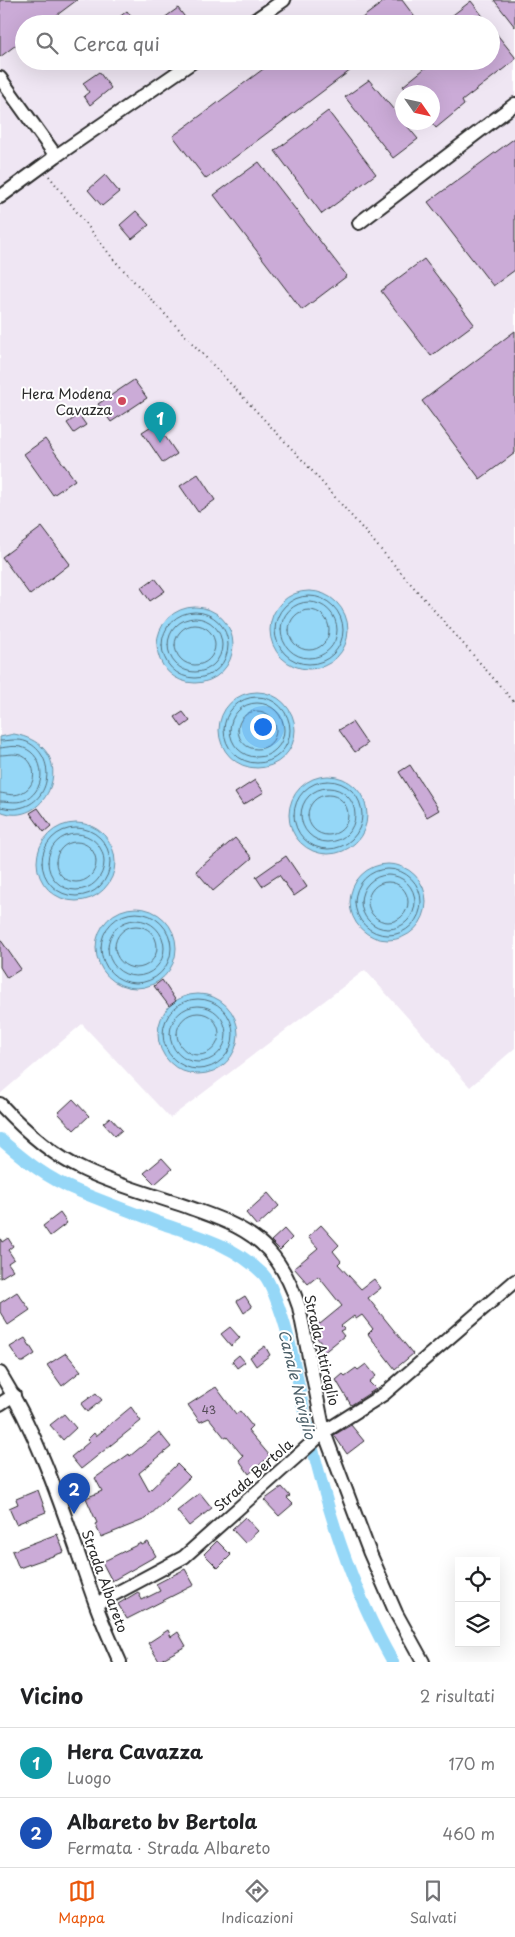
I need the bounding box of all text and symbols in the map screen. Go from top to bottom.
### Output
search box [15,15,500,70]
icon: search [33,29,61,57]
text: Cerca qui [73,29,160,57]
north arrow [395,85,440,130]
place label: Hera Modena Cavazza [22,383,112,420]
marker: Hera Modena Cavazza [116,395,128,407]
pin: 1 [144,402,176,443]
your location [250,714,276,740]
street label: Strada Attiraglio [299,1292,345,1408]
water label: Canale Naviglio [273,1327,323,1442]
house number: 43 [202,1401,216,1418]
street label: Strada Bertola [209,1433,297,1516]
pin: 2 [58,1473,90,1514]
street label: Strada Albareto [77,1527,133,1636]
map controls [455,1557,500,1647]
button: locate [455,1557,500,1602]
button: layers [455,1602,500,1647]
text: Vicino [20,1679,83,1711]
text: 2 risultati [420,1683,495,1707]
text: Hera Cavazza [67,1737,203,1765]
text: 1 [32,1751,40,1775]
text: 170 m [449,1751,495,1775]
text: Luogo [67,1765,111,1789]
text: Albareto bv Bertola [67,1807,257,1835]
text: 2 [30,1821,42,1845]
text: 460 m [443,1821,495,1845]
text: Fermata · Strada Albareto [67,1835,270,1859]
tab: Mappa [58,1877,105,1928]
tab: Indicazioni [221,1877,293,1928]
tab: Salvati [410,1877,457,1928]

